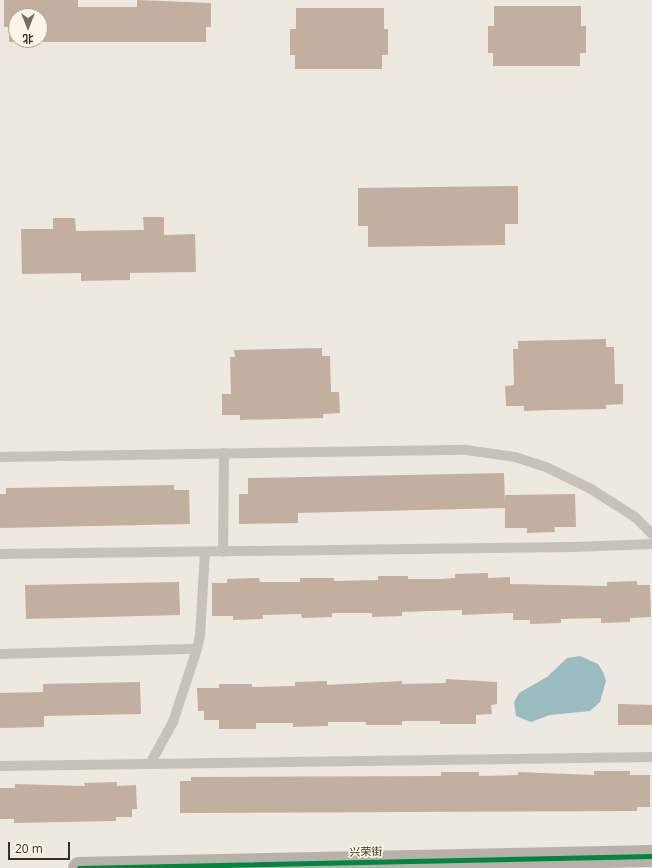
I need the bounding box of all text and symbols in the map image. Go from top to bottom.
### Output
north arrow [8,8,48,48]
text: 北 [23,32,34,47]
scale bar [10,834,72,860]
text: 20 m [15,840,43,857]
street label: 兴荣街 [349,845,383,859]

